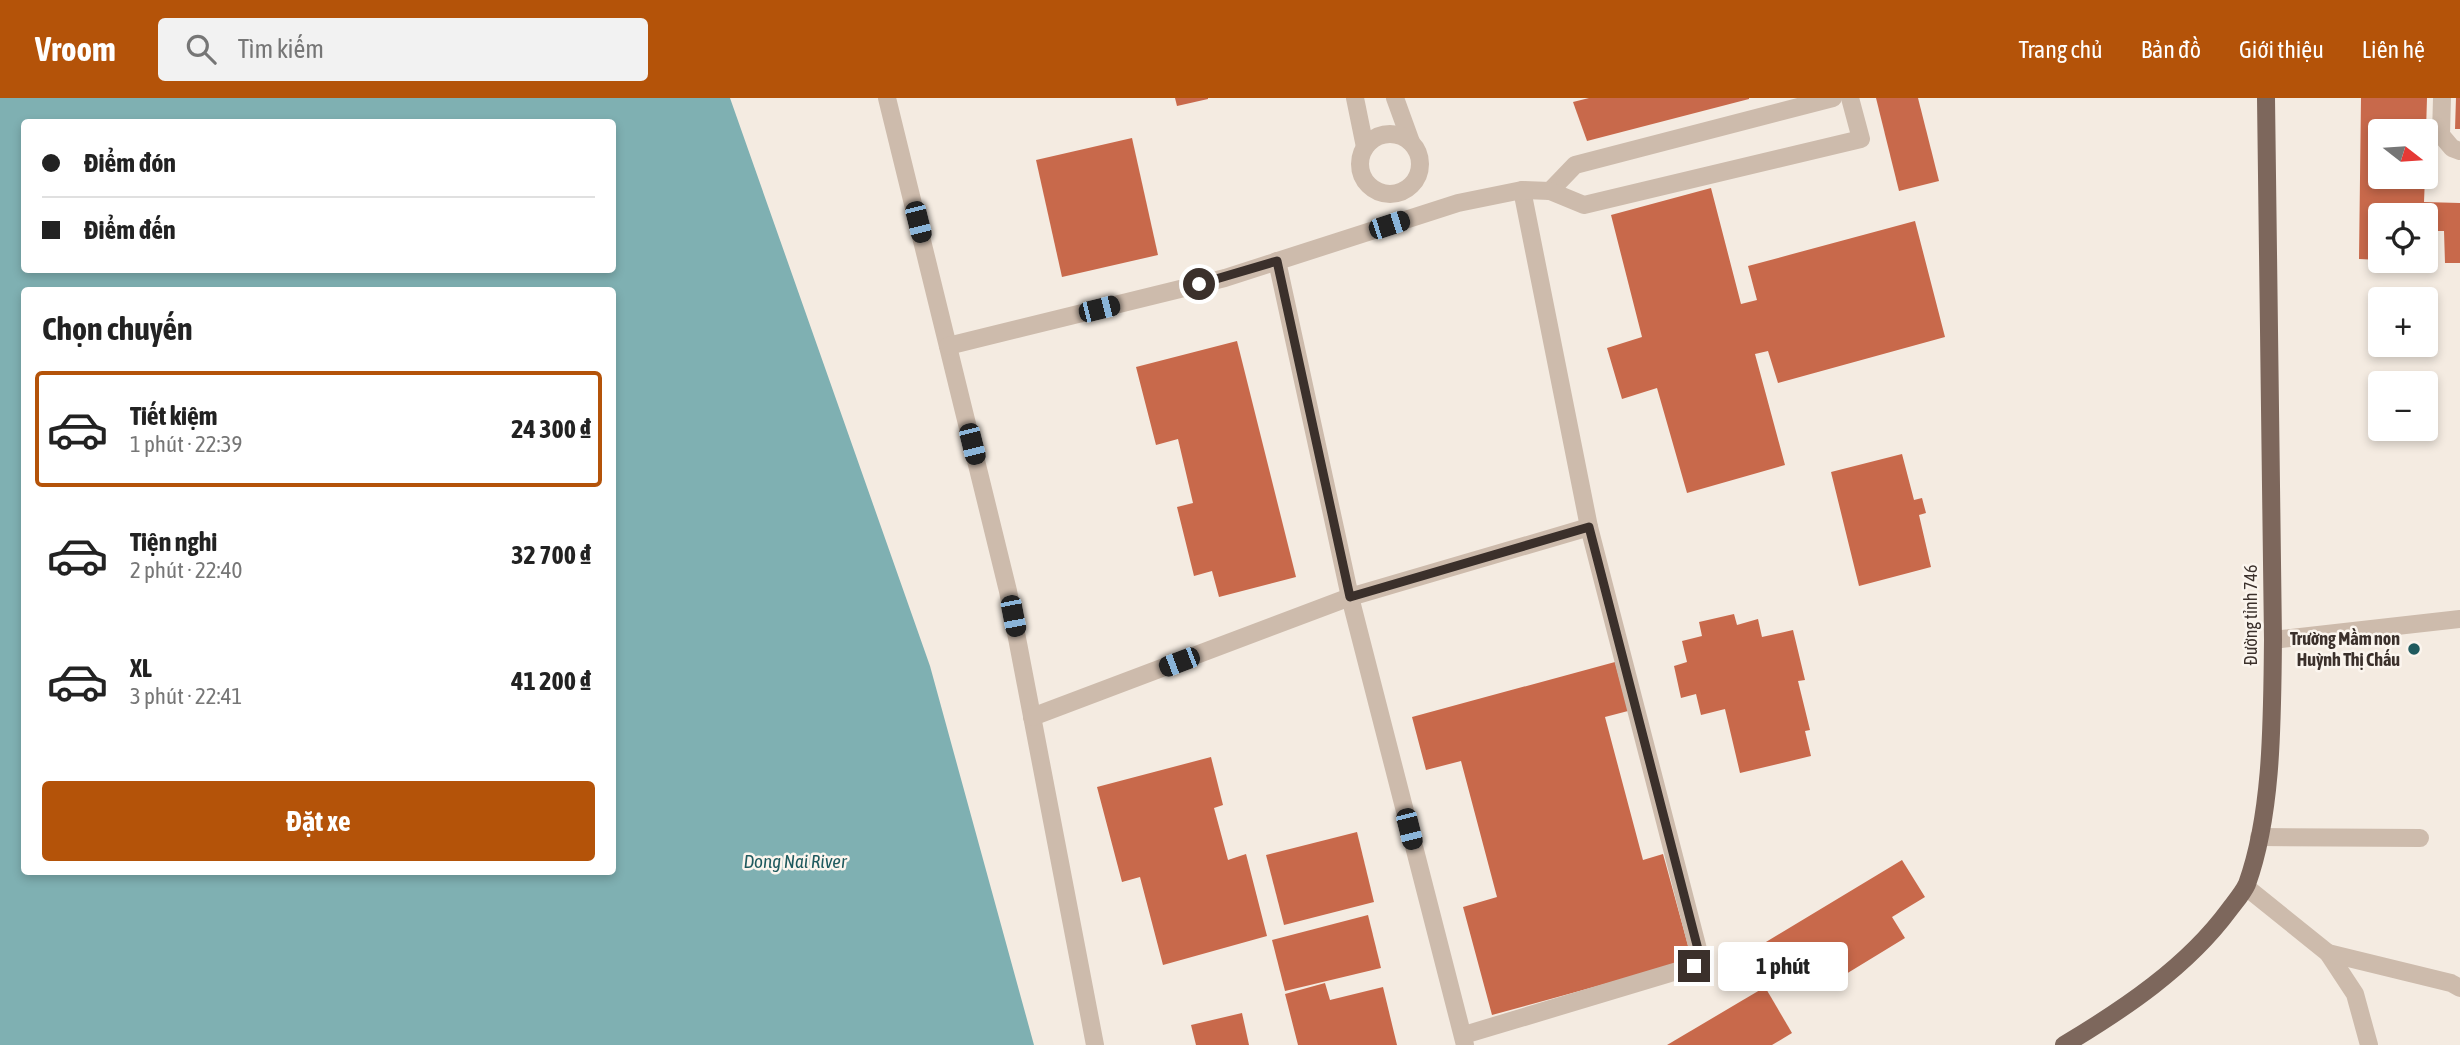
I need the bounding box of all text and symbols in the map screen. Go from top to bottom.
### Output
search box [158,18,648,81]
text: Vroom [35,30,116,68]
icon: search [182,30,220,68]
text: Tìm kiếm [238,34,324,64]
text: Trang chủ [2018,36,2103,63]
text: Bản đồ [2141,36,2201,63]
text: Giới thiệu [2239,36,2324,63]
text: Liên hệ [2362,36,2425,63]
north arrow [2368,119,2438,189]
map controls [2368,119,2438,441]
text: Điểm đón [84,148,176,178]
car [903,199,934,245]
button: locate [2368,203,2438,273]
car [1366,209,1413,241]
text: Điểm đến [84,215,176,245]
route start [1183,268,1215,300]
button: + [2368,287,2438,357]
car [1077,294,1122,324]
text: Chọn chuyến [42,310,193,347]
button: − [2368,371,2438,441]
icon: car [46,398,109,461]
text: Tiết kiệm [130,401,218,431]
text: 24 300 ₫ [511,414,591,444]
car [957,421,988,467]
text: 1 phút · 22:39 [130,431,242,457]
icon: car [46,524,109,587]
text: Tiện nghi [130,527,217,557]
text: 32 700 ₫ [511,540,591,570]
text: 2 phút · 22:40 [130,557,242,583]
street label: Đường tỉnh 746 [2240,565,2261,665]
car [999,593,1028,639]
place label: Trường Mầm non Huỳnh Thị Chấu [2290,628,2400,670]
marker: Trường Mầm non Huỳnh Thị Chấu [2406,641,2422,657]
car [1156,645,1203,679]
icon: car [46,650,109,713]
text: XL [130,653,152,683]
text: 41 200 ₫ [511,666,591,696]
text: 3 phút · 22:41 [130,683,242,709]
button: Đặt xe [42,781,595,861]
car [1394,806,1425,852]
water label: Dong Nai River [743,850,848,872]
callout: 1 phút [1718,942,1848,990]
route end [1678,950,1710,982]
text: 1 phút [1756,953,1810,979]

